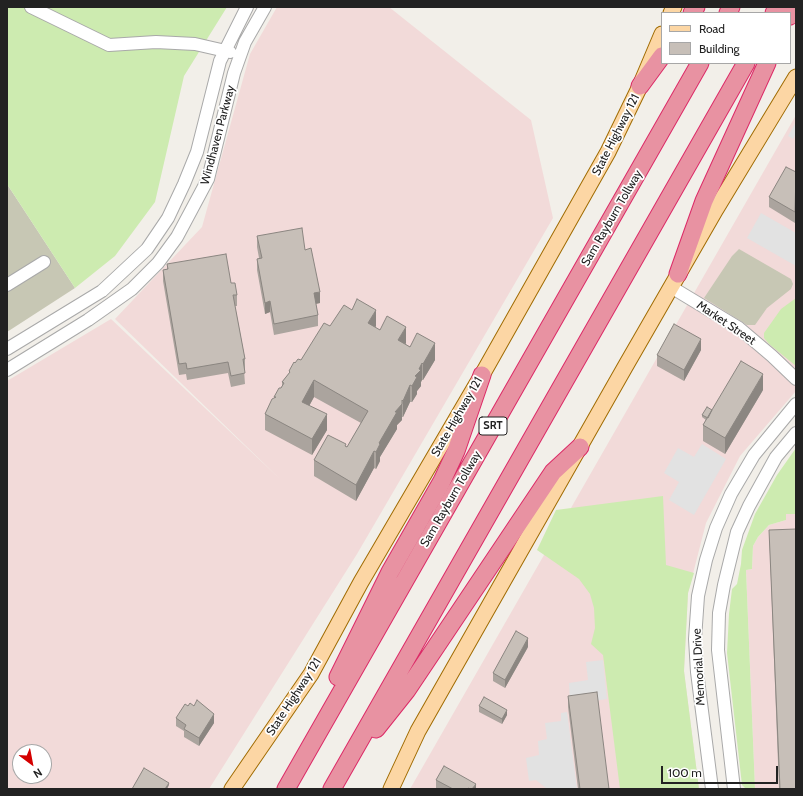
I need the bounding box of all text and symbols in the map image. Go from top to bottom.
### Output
legend [661,12,791,64]
text: Road [699,21,725,36]
text: Building [699,41,740,56]
street label: Windhaven Parkway [198,84,238,186]
street label: State Highway 121 [589,92,643,178]
street label: Sam Rayburn Tollway [579,167,645,269]
street label: Market Street [694,298,758,348]
street label: State Highway 121 [428,375,486,459]
road number: SRT [479,417,507,435]
street label: Sam Rayburn Tollway [418,448,484,550]
street label: Memorial Drive [690,628,708,706]
street label: State Highway 121 [264,655,324,739]
north arrow [12,744,52,784]
scale bar [663,758,780,784]
text: N [31,765,45,781]
text: 100 m [668,765,702,780]

